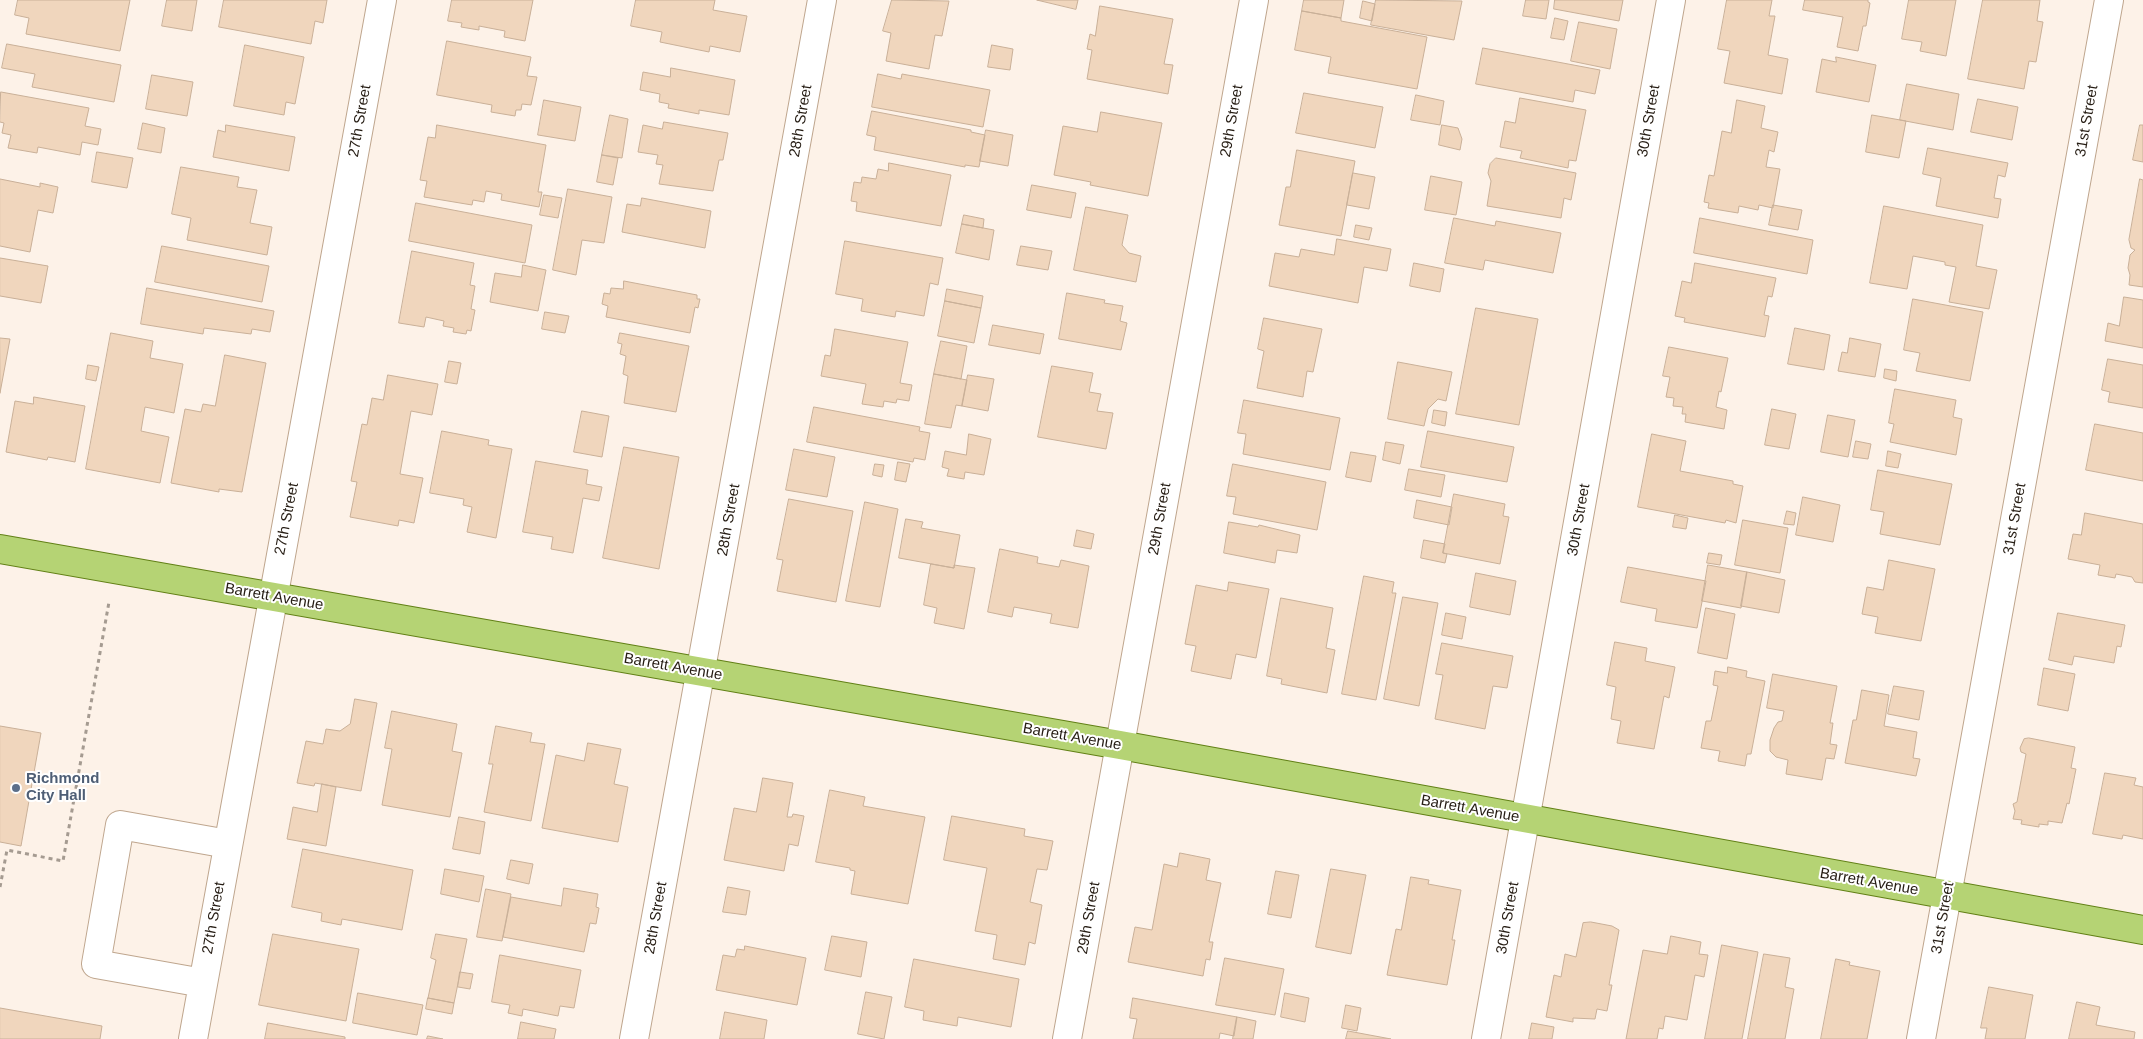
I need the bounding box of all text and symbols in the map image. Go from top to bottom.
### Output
street label: 27th Street [345,83,375,159]
street label: 28th Street [786,83,816,159]
street label: 29th Street [1217,83,1247,159]
street label: 30th Street [1634,83,1664,159]
street label: 31st Street [2072,84,2102,158]
street label: 27th Street [271,481,303,557]
street label: 29th Street [1145,481,1175,557]
street label: 28th Street [714,482,744,558]
street label: 30th Street [1564,482,1594,558]
street label: 31st Street [2000,482,2030,556]
street label: Barrett Avenue [223,579,325,615]
street label: Barrett Avenue [622,649,724,685]
street label: Barrett Avenue [1021,719,1123,755]
place label: Richmond City Hall [26,770,99,805]
marker: Richmond City Hall [10,782,22,794]
street label: Barrett Avenue [1419,791,1521,827]
street label: Barrett Avenue [1818,864,1920,900]
street label: 27th Street [199,880,229,956]
street label: 28th Street [641,880,671,956]
street label: 29th Street [1074,880,1104,956]
street label: 30th Street [1493,880,1523,956]
street label: 31st Street [1928,881,1958,955]

